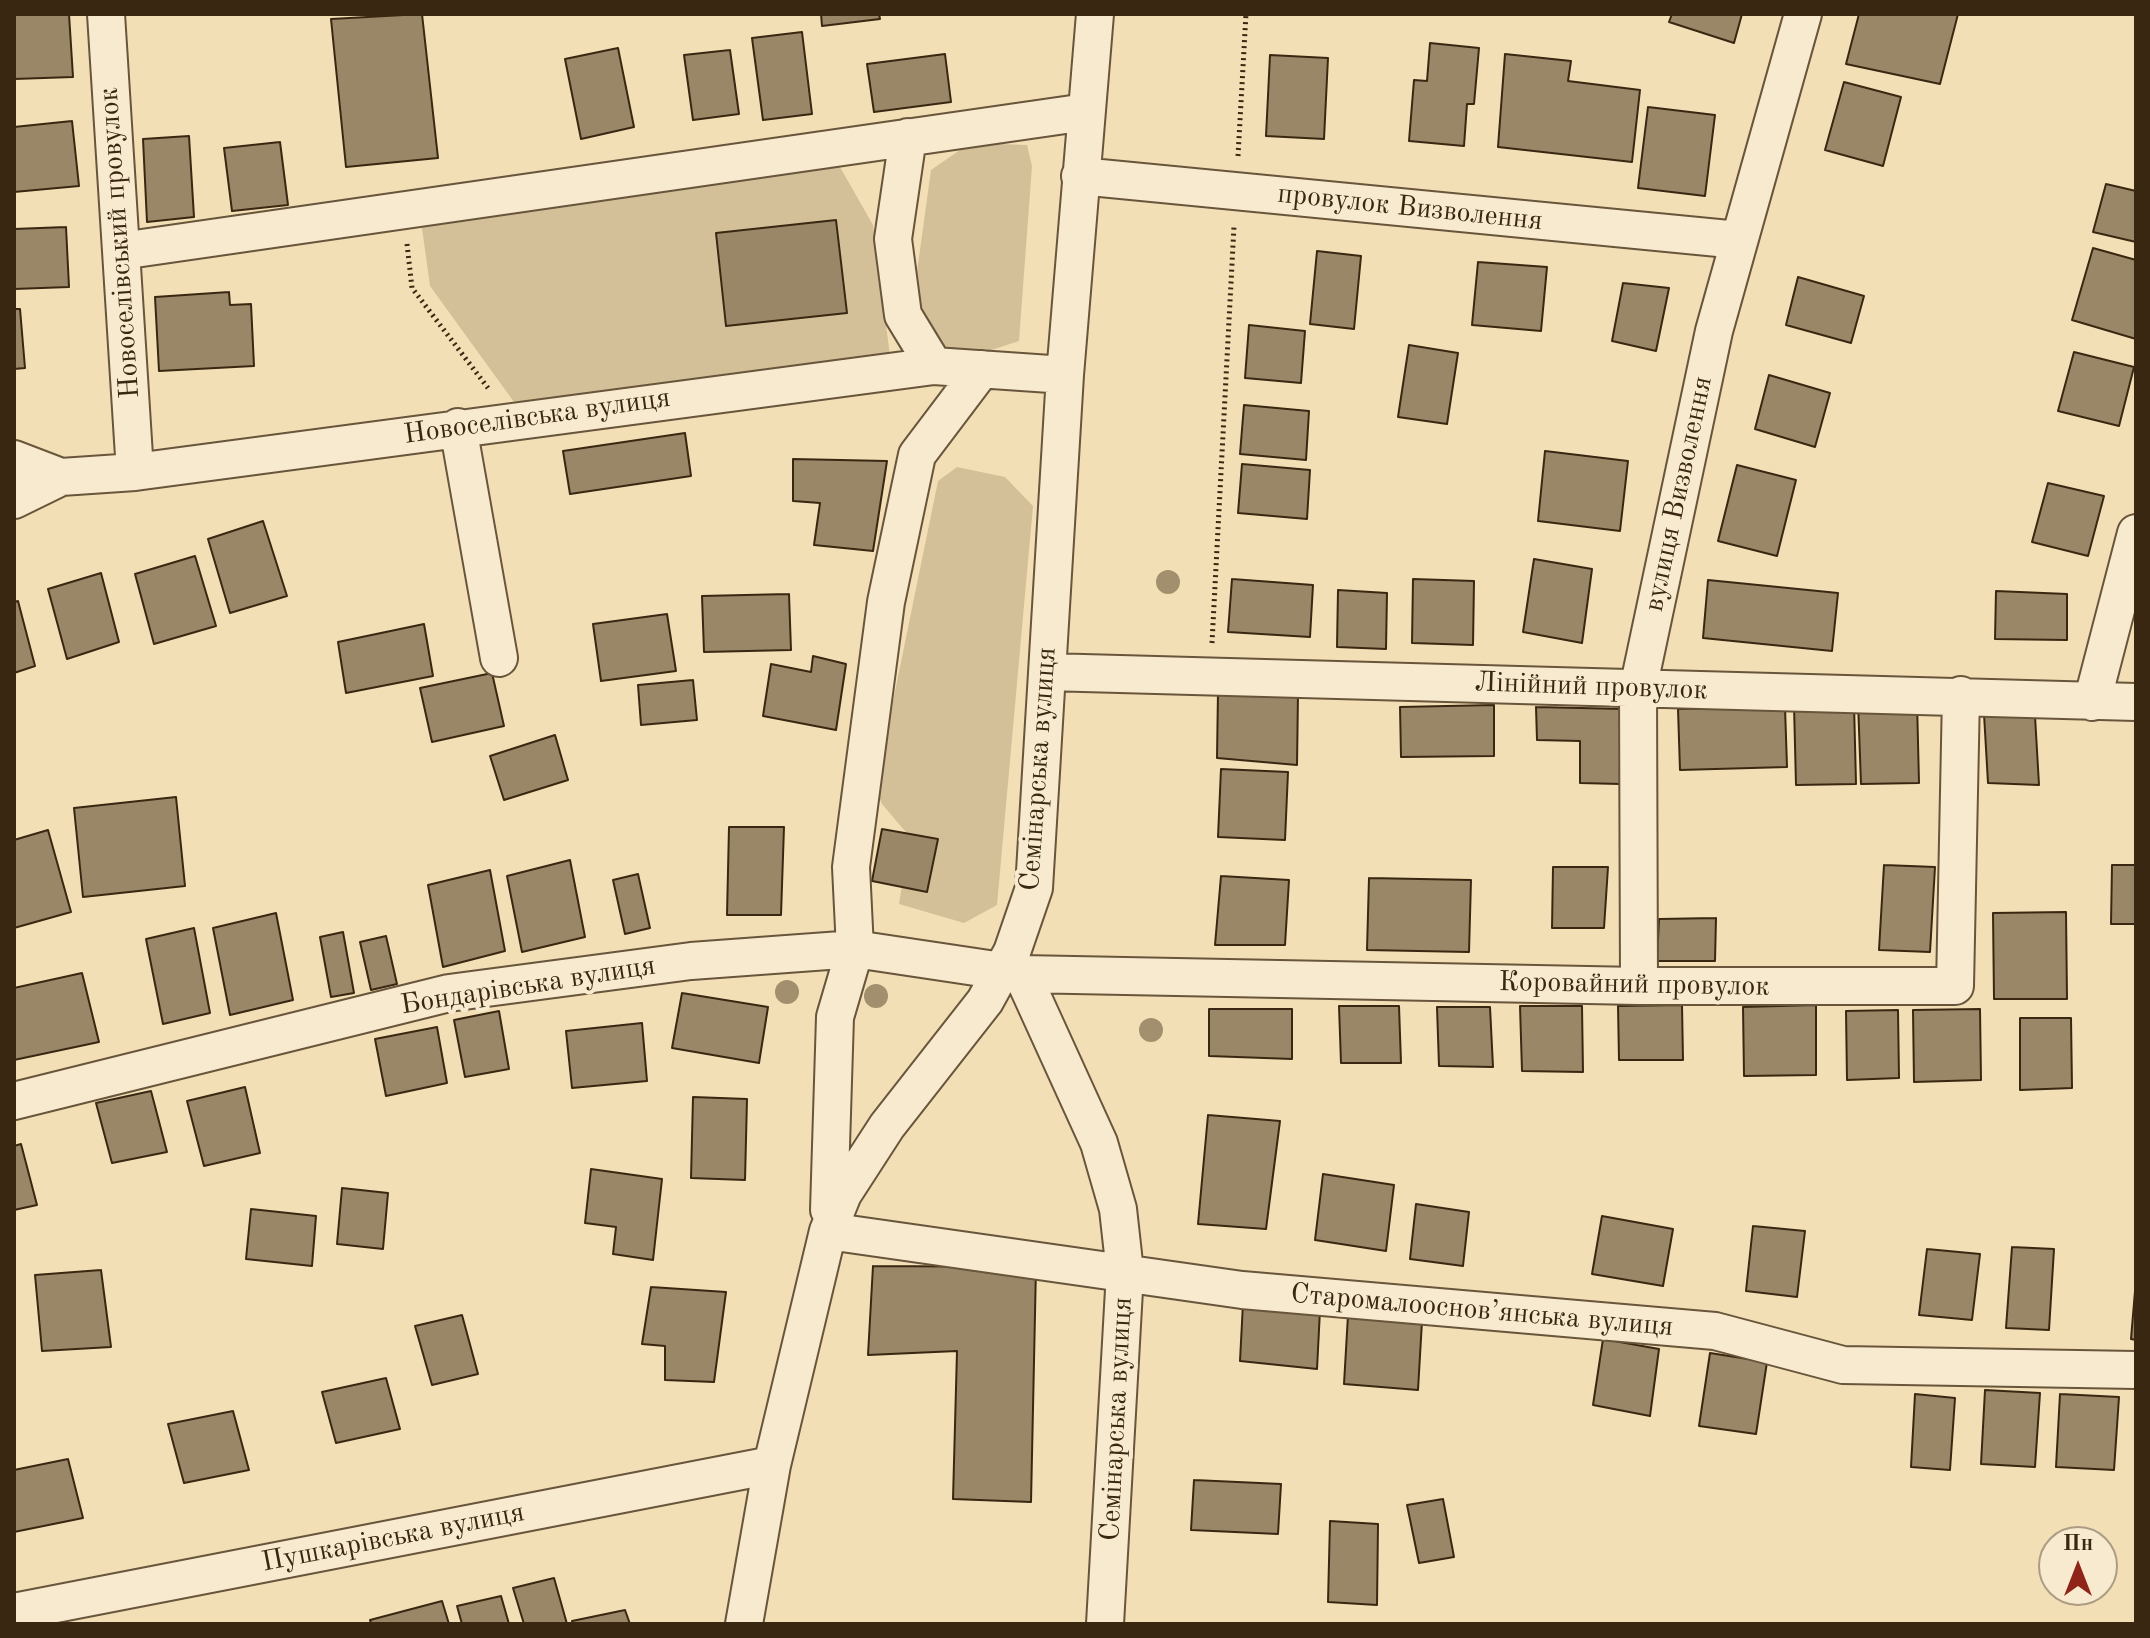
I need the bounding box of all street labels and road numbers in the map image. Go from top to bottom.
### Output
street label: Новоселівський провулок [92,86,148,400]
street label: провулок Визволення [1276,177,1544,239]
street label: вулиця Визволення [1638,373,1720,615]
street label: Новоселівська вулиця [402,382,672,452]
street label: Семінарська вулиця [1014,646,1064,892]
street label: Лінійний провулок [1474,666,1708,708]
street label: Бондарівська вулиця [398,949,658,1023]
street label: Коровайний провулок [1498,966,1770,1004]
street label: Старомалооснов’янська вулиця [1289,1278,1675,1344]
street label: Семінарська вулиця [1094,1296,1140,1542]
street label: Пушкарівська вулиця [259,1496,527,1580]

